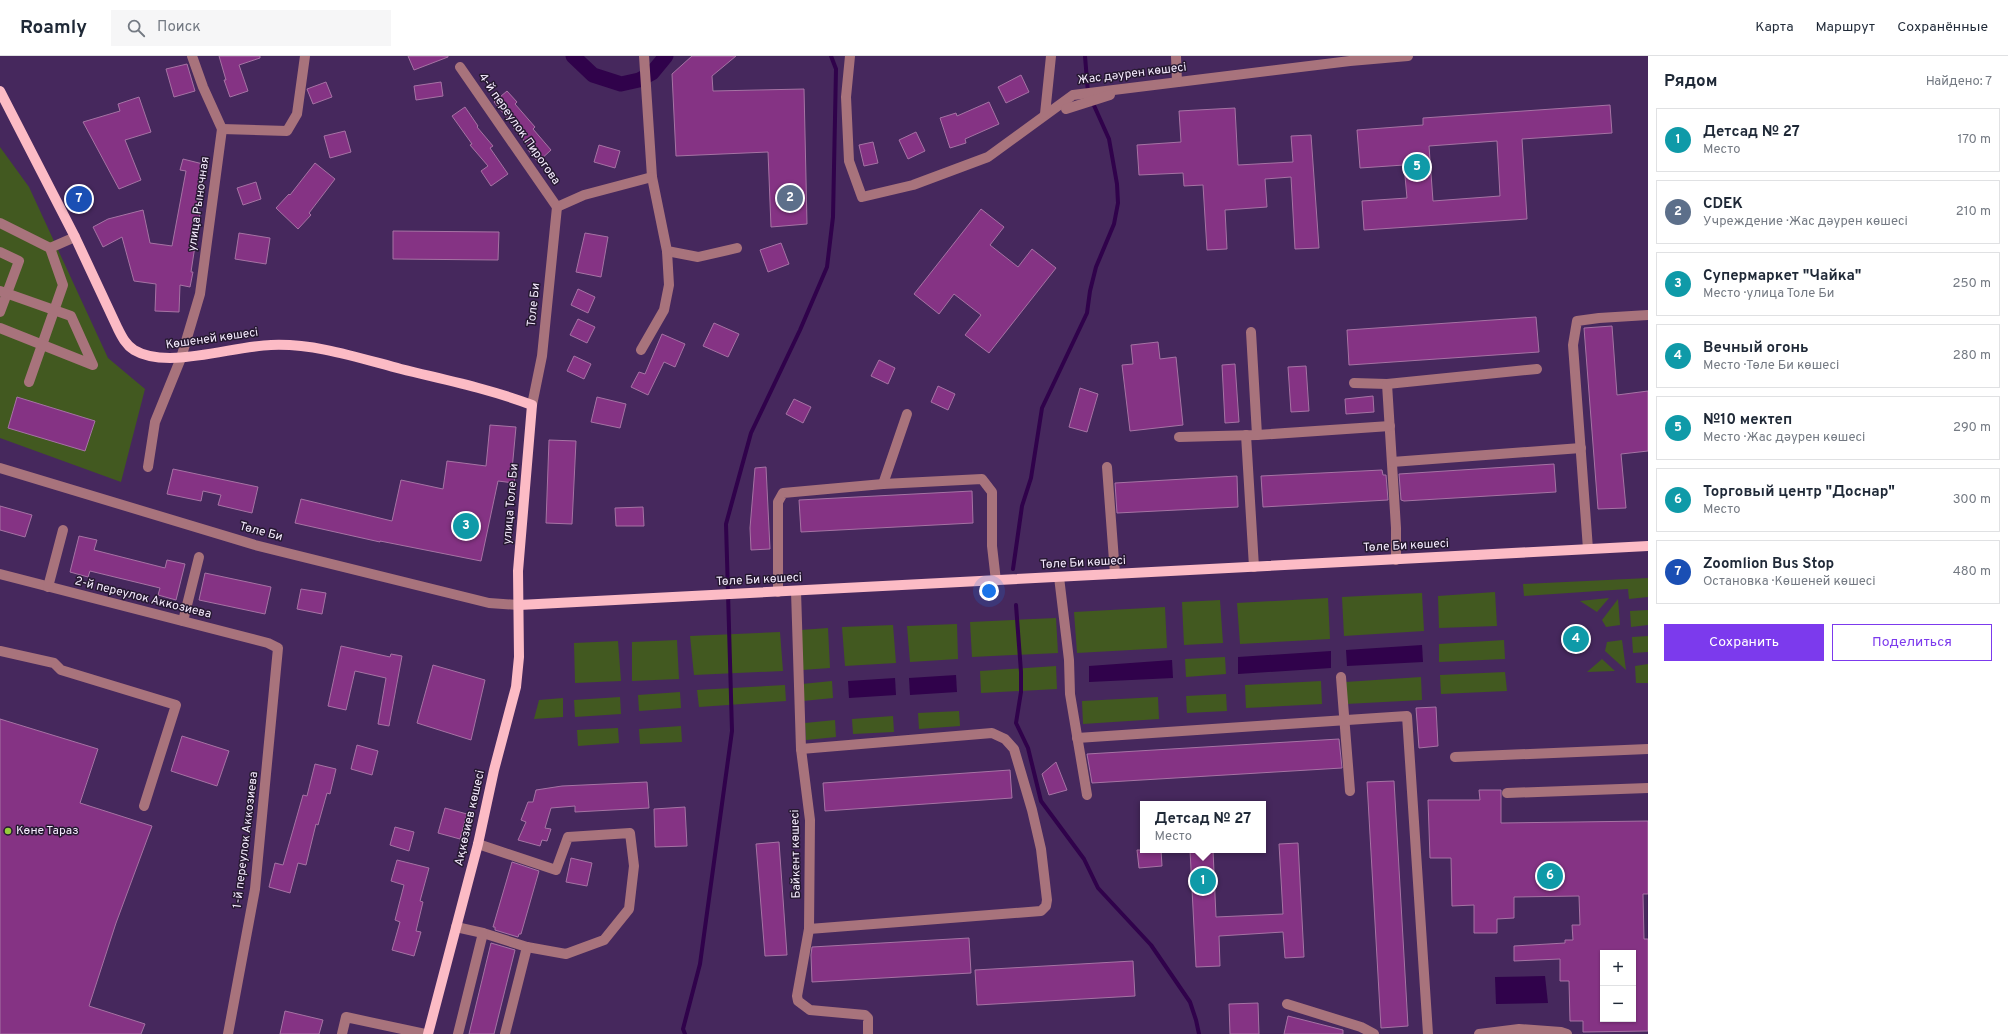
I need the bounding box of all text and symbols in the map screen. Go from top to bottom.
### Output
search box [111,10,391,46]
text: Roamly [20,16,87,40]
icon: search [125,17,147,39]
text: Поиск [157,18,201,37]
text: Карта [1755,19,1794,36]
text: Маршрут [1816,19,1875,36]
text: Сохранённые [1897,19,1988,36]
street label: Жас дәурен көшесі [1077,59,1187,89]
street label: 4-й переулок Пирогова [474,70,564,188]
text: Рядом [1664,71,1717,93]
text: Найдено: 7 [1926,74,1992,90]
text: Детсад № 27 [1703,123,1800,142]
text: 1 [1675,132,1681,148]
text: 170 m [1957,132,1991,148]
text: Место [1703,142,1740,158]
pin: 5 [1404,152,1430,182]
street label: улица Рыночная [184,156,214,252]
pin: 2 [777,183,803,213]
pin: 7 [66,184,92,214]
text: CDEK [1703,195,1743,214]
text: 2 [1674,204,1682,220]
text: 210 m [1956,204,1991,220]
text: Учреждение · Жас дәурен көшесі [1703,214,1908,230]
text: Супермаркет "Чайка" [1703,267,1861,286]
text: 3 [1674,276,1682,292]
text: 250 m [1953,276,1991,292]
street label: Толе Би [524,282,544,328]
text: Место · улица Толе Би [1703,286,1834,302]
street label: Көшеней көшесі [165,325,259,353]
text: Вечный огонь [1703,339,1809,358]
text: 4 [1674,348,1682,364]
text: 280 m [1953,348,1991,364]
text: Место · Төле Би көшесі [1703,358,1839,374]
text: №10 мектеп [1703,411,1792,430]
text: 5 [1674,420,1682,436]
text: 290 m [1953,420,1991,436]
text: Место · Жас дәурен көшесі [1703,430,1865,446]
street label: улица Толе Би [499,463,523,545]
text: Торговый центр "Доснар" [1703,483,1895,502]
text: 6 [1674,492,1682,508]
text: 300 m [1953,492,1991,508]
text: Место [1703,502,1740,518]
pin: 3 [453,511,479,541]
street label: Төле Би [238,519,284,545]
street label: Төле Би көшесі [1363,536,1449,556]
street label: Төле Би көшесі [1040,553,1126,573]
text: Zoomlion Bus Stop [1703,555,1834,574]
text: 7 [1675,564,1681,580]
text: 480 m [1953,564,1991,580]
street label: Төле Би көшесі [716,570,802,590]
street label: 2-й переулок Аккозиева [73,573,213,623]
text: Остановка · Көшеней көшесі [1703,574,1876,590]
your location [979,581,999,601]
pin: 4 [1563,624,1589,654]
button: Сохранить [1664,624,1824,661]
button: Поделиться [1832,624,1992,661]
street label: Ақкөзиев көшесі [451,768,489,868]
street label: 1-й переулок Аккозиева [230,771,262,909]
popup [1140,801,1266,853]
street label: Байкент көшесі [787,809,805,899]
text: Детсад № 27 [1155,810,1251,829]
place label: Көне Тараз [16,823,79,839]
marker: Көне Тараз [3,826,13,836]
text: Место [1155,829,1192,845]
pin: 6 [1537,861,1563,891]
pin: 1 [1190,866,1216,896]
map controls [1600,950,1636,1022]
button: + [1600,950,1636,986]
button: − [1600,986,1636,1022]

